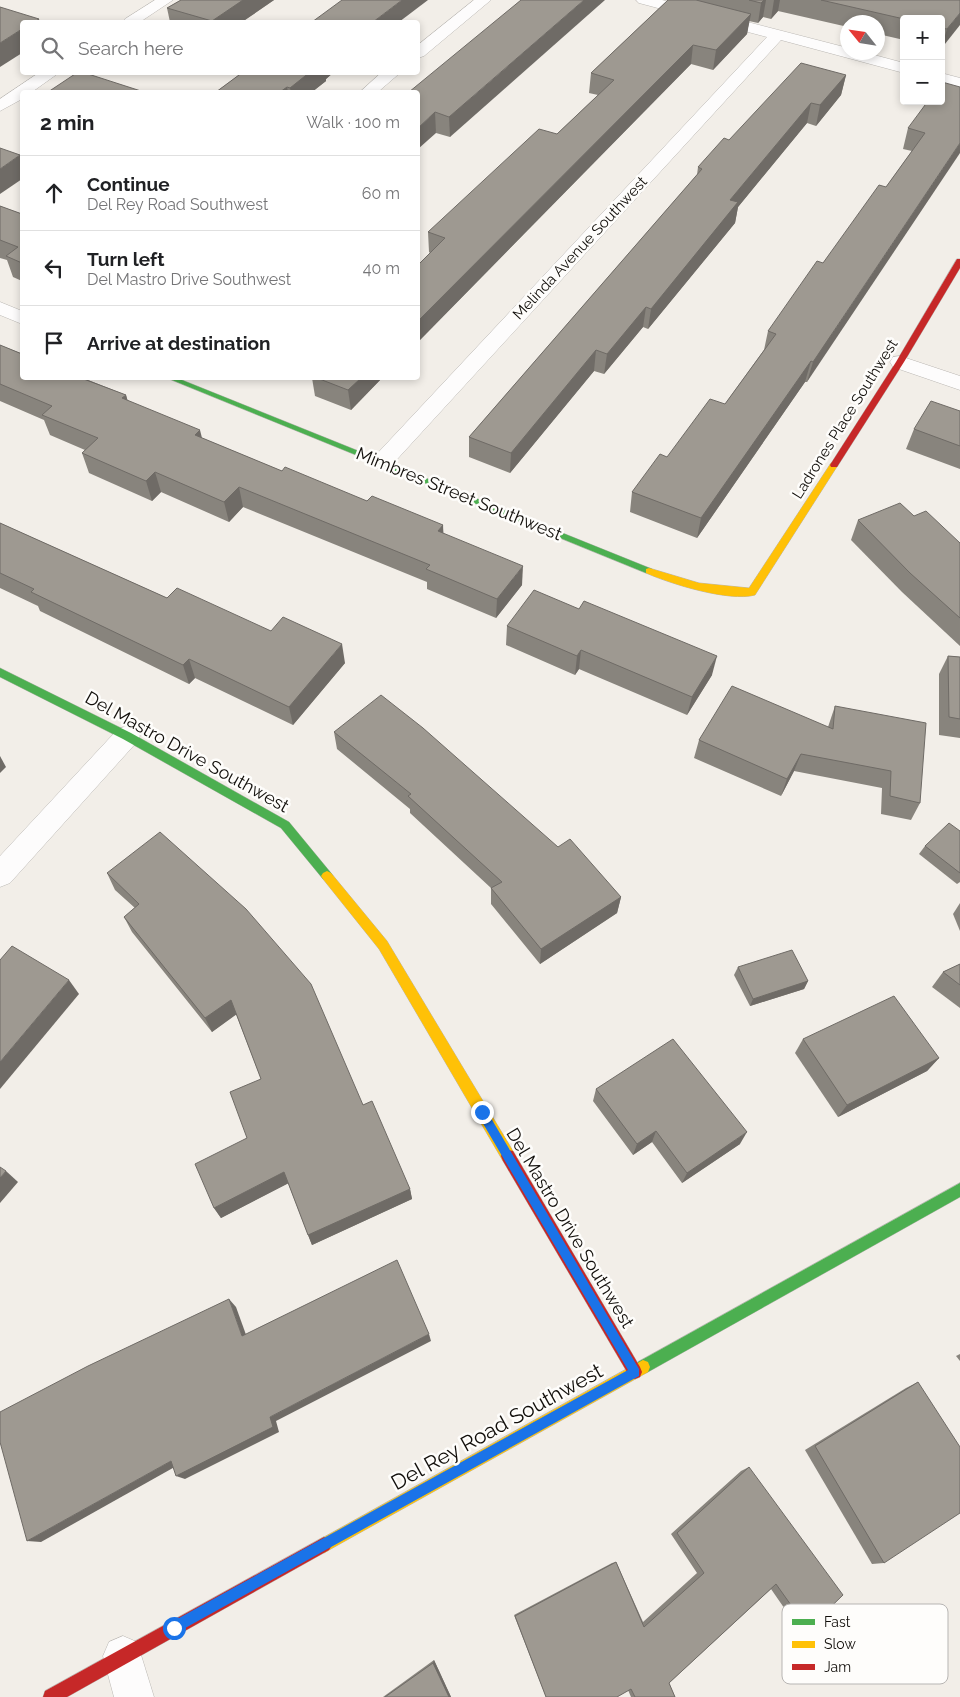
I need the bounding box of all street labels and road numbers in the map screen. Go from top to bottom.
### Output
street label: Melinda Avenue Southwest [509,173,651,323]
street label: Ladrones Place Southwest [788,336,902,502]
street label: Mimbres Street Southwest [353,443,565,544]
street label: Del Mastro Drive Southwest [82,687,293,816]
street label: Del Mastro Drive Southwest [502,1124,639,1332]
street label: Del Rey Road Southwest [387,1358,607,1495]

